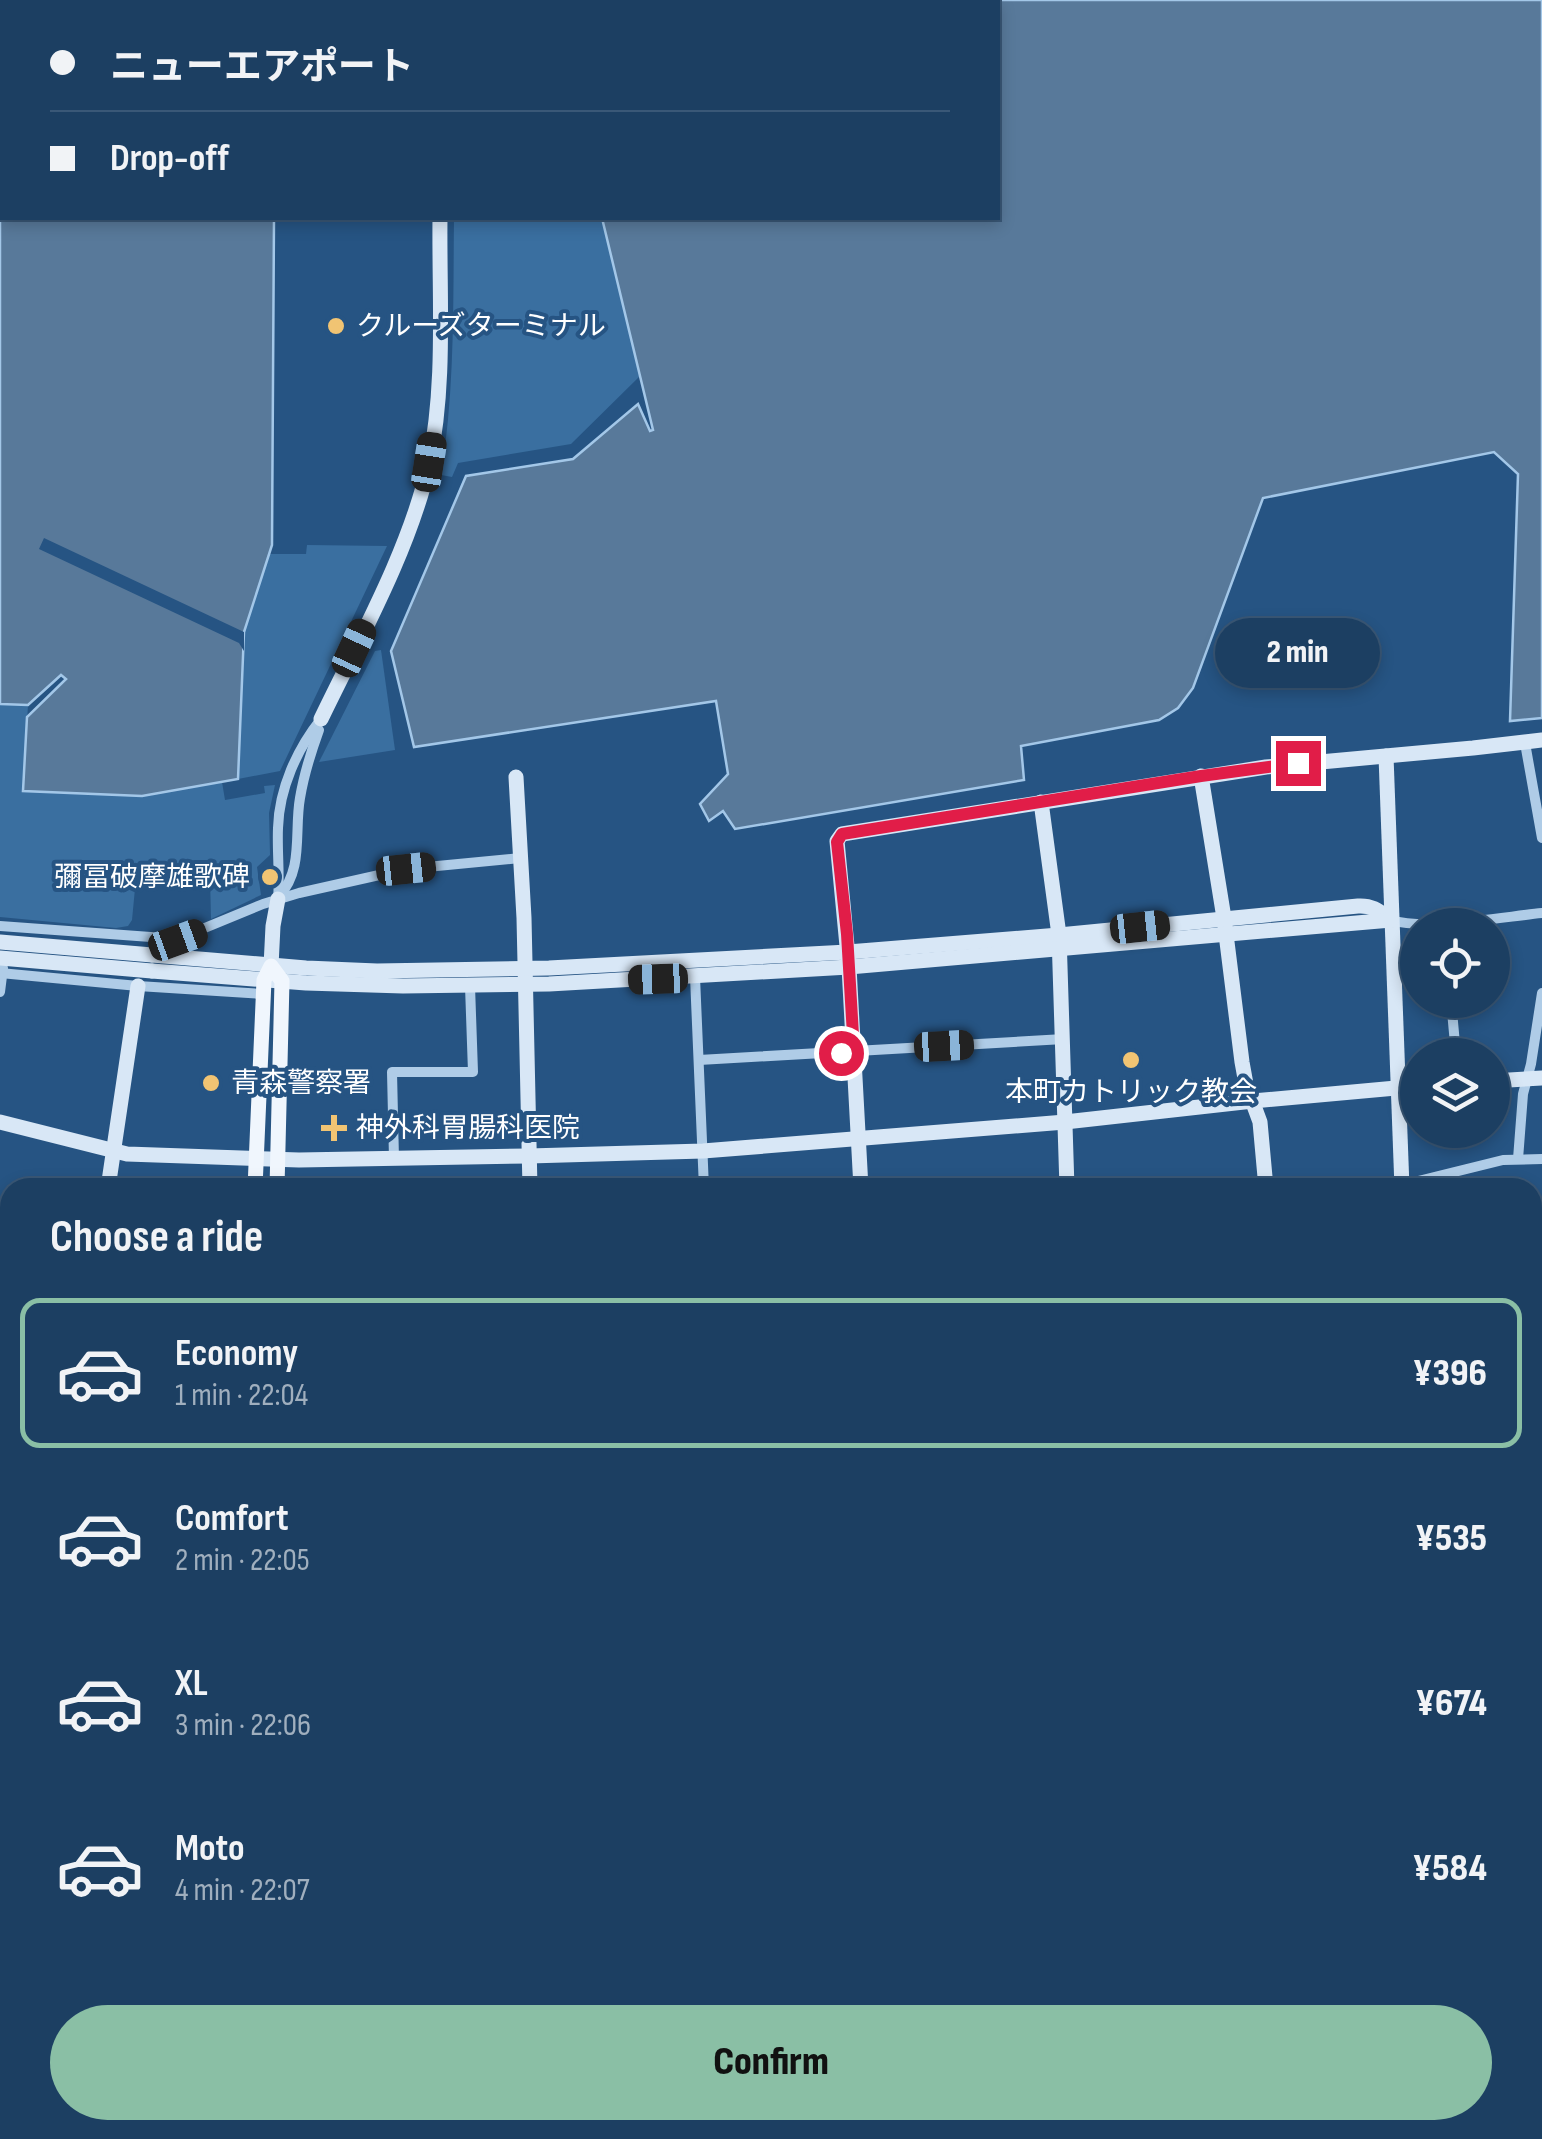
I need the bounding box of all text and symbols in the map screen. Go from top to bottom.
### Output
text: ニューエアポート [110,45,414,90]
text: Drop-off [110,136,229,181]
place label: クルーズターミナル [356,310,606,343]
marker: クルーズターミナル [325,315,347,337]
car [409,430,449,494]
car [328,614,380,682]
callout: 2 min [1216,618,1380,688]
text: 2 min [1266,633,1329,672]
route end [1276,741,1321,786]
car [375,851,437,887]
place label: 彌冨破摩雄歌碑 [54,861,250,894]
marker: 彌冨破摩雄歌碑 [259,866,281,888]
map controls [1400,908,1510,1148]
button: locate [1400,908,1510,1018]
car [1109,909,1171,945]
car [145,916,211,964]
car [627,963,689,995]
car [913,1029,975,1063]
route start [819,1031,864,1076]
button: layers [1400,1038,1510,1148]
marker: 本町カトリック教会 [1120,1049,1142,1071]
place label: 青森警察署 [231,1067,371,1100]
marker: 青森警察署 [200,1072,222,1094]
place label: 本町カトリック教会 [1005,1076,1257,1109]
place label: 神外科胃腸科医院 [356,1112,580,1145]
marker: 神外科胃腸科医院 [321,1115,347,1141]
text: Choose a ride [50,1210,263,1265]
icon: car [55,1328,145,1418]
text: Economy [175,1331,298,1376]
text: ¥396 [1413,1351,1487,1396]
text: 1 min · 22:04 [175,1376,308,1415]
icon: car [55,1493,145,1583]
text: Comfort [175,1496,289,1541]
text: ¥535 [1415,1516,1487,1561]
text: 2 min · 22:05 [175,1541,310,1580]
icon: car [55,1658,145,1748]
text: XL [175,1661,208,1706]
text: ¥674 [1415,1681,1487,1726]
text: 3 min · 22:06 [175,1706,311,1745]
icon: car [55,1823,145,1913]
text: Moto [175,1826,245,1871]
text: ¥584 [1413,1846,1487,1891]
text: 4 min · 22:07 [175,1871,310,1910]
button: Confirm [50,2005,1492,2120]

